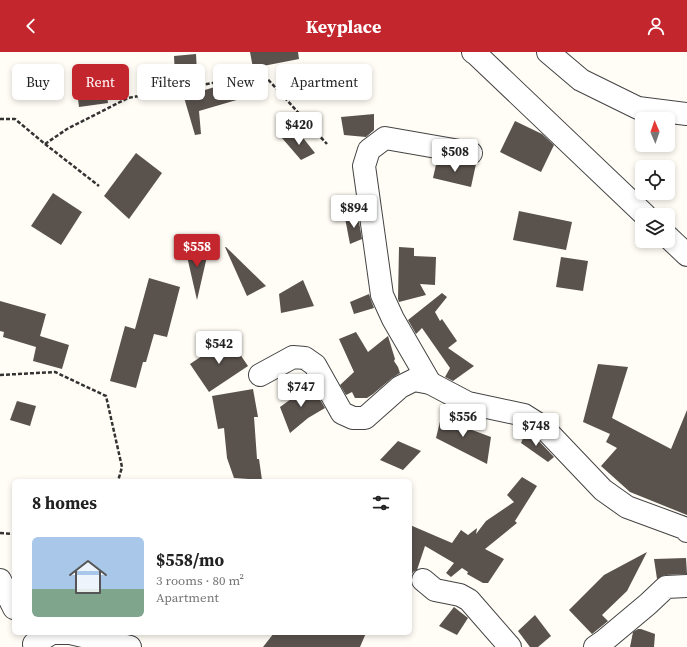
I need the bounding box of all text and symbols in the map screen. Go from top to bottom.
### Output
text: Keyplace [306,14,381,39]
icon: back [20,15,42,37]
icon: person [645,15,667,37]
chip: Buy [12,64,64,100]
chip: Rent [72,64,129,100]
chip: Filters [137,64,205,100]
chip: New [213,64,268,100]
chip: Apartment [276,64,372,100]
pin: $420 [275,112,323,146]
north arrow [635,112,675,152]
map controls [635,112,675,248]
text: $420 [285,116,313,133]
pin: $508 [431,139,479,173]
text: $508 [441,143,469,160]
button: locate [635,160,675,200]
pin: $894 [330,195,378,229]
text: $894 [340,199,368,216]
button: layers [635,208,675,248]
pin: $558 [173,234,221,268]
text: $558 [183,238,211,255]
pin: $542 [195,331,243,365]
text: $542 [205,335,233,352]
pin: $747 [277,374,325,408]
text: $747 [287,378,315,395]
pin: $556 [439,404,487,438]
text: $556 [449,408,477,425]
pin: $748 [512,413,560,447]
text: $748 [522,417,550,434]
text: 8 homes [32,491,97,515]
icon: filters [370,492,392,514]
text: $558/mo [156,548,224,572]
icon: home [64,553,112,601]
text: 3 rooms · 80 m² [156,572,244,589]
text: Apartment [156,589,219,606]

